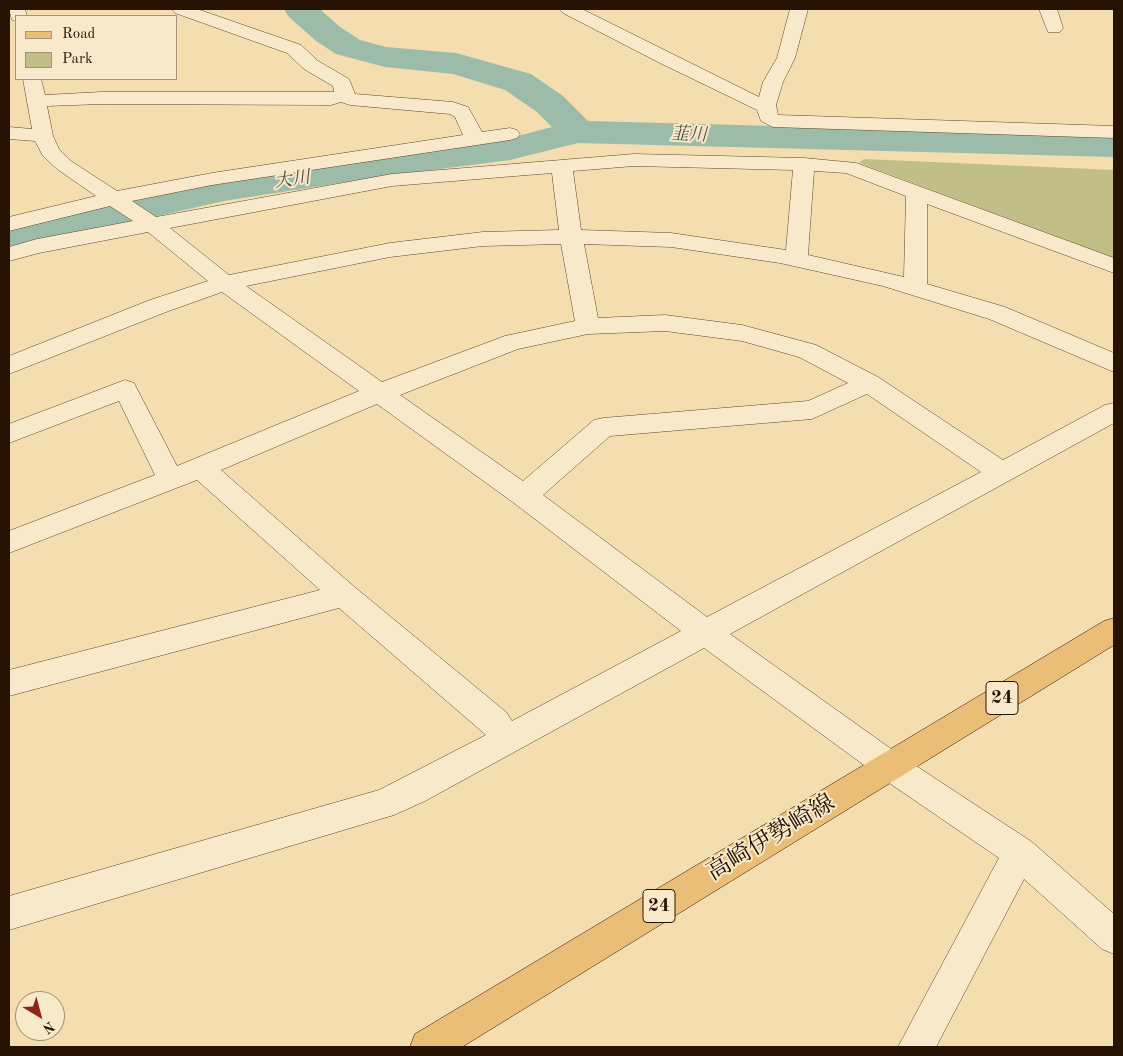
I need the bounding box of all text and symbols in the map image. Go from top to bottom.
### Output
legend [15,15,178,80]
text: Road [62,27,95,42]
text: Park [62,52,93,67]
water label: 韮川 [671,124,707,146]
water label: 大川 [273,167,311,193]
road number: 24 [986,681,1018,714]
street label: 高崎伊勢崎線 [702,789,840,887]
road number: 24 [643,889,675,922]
north arrow [15,991,65,1041]
text: N [40,1018,57,1036]

